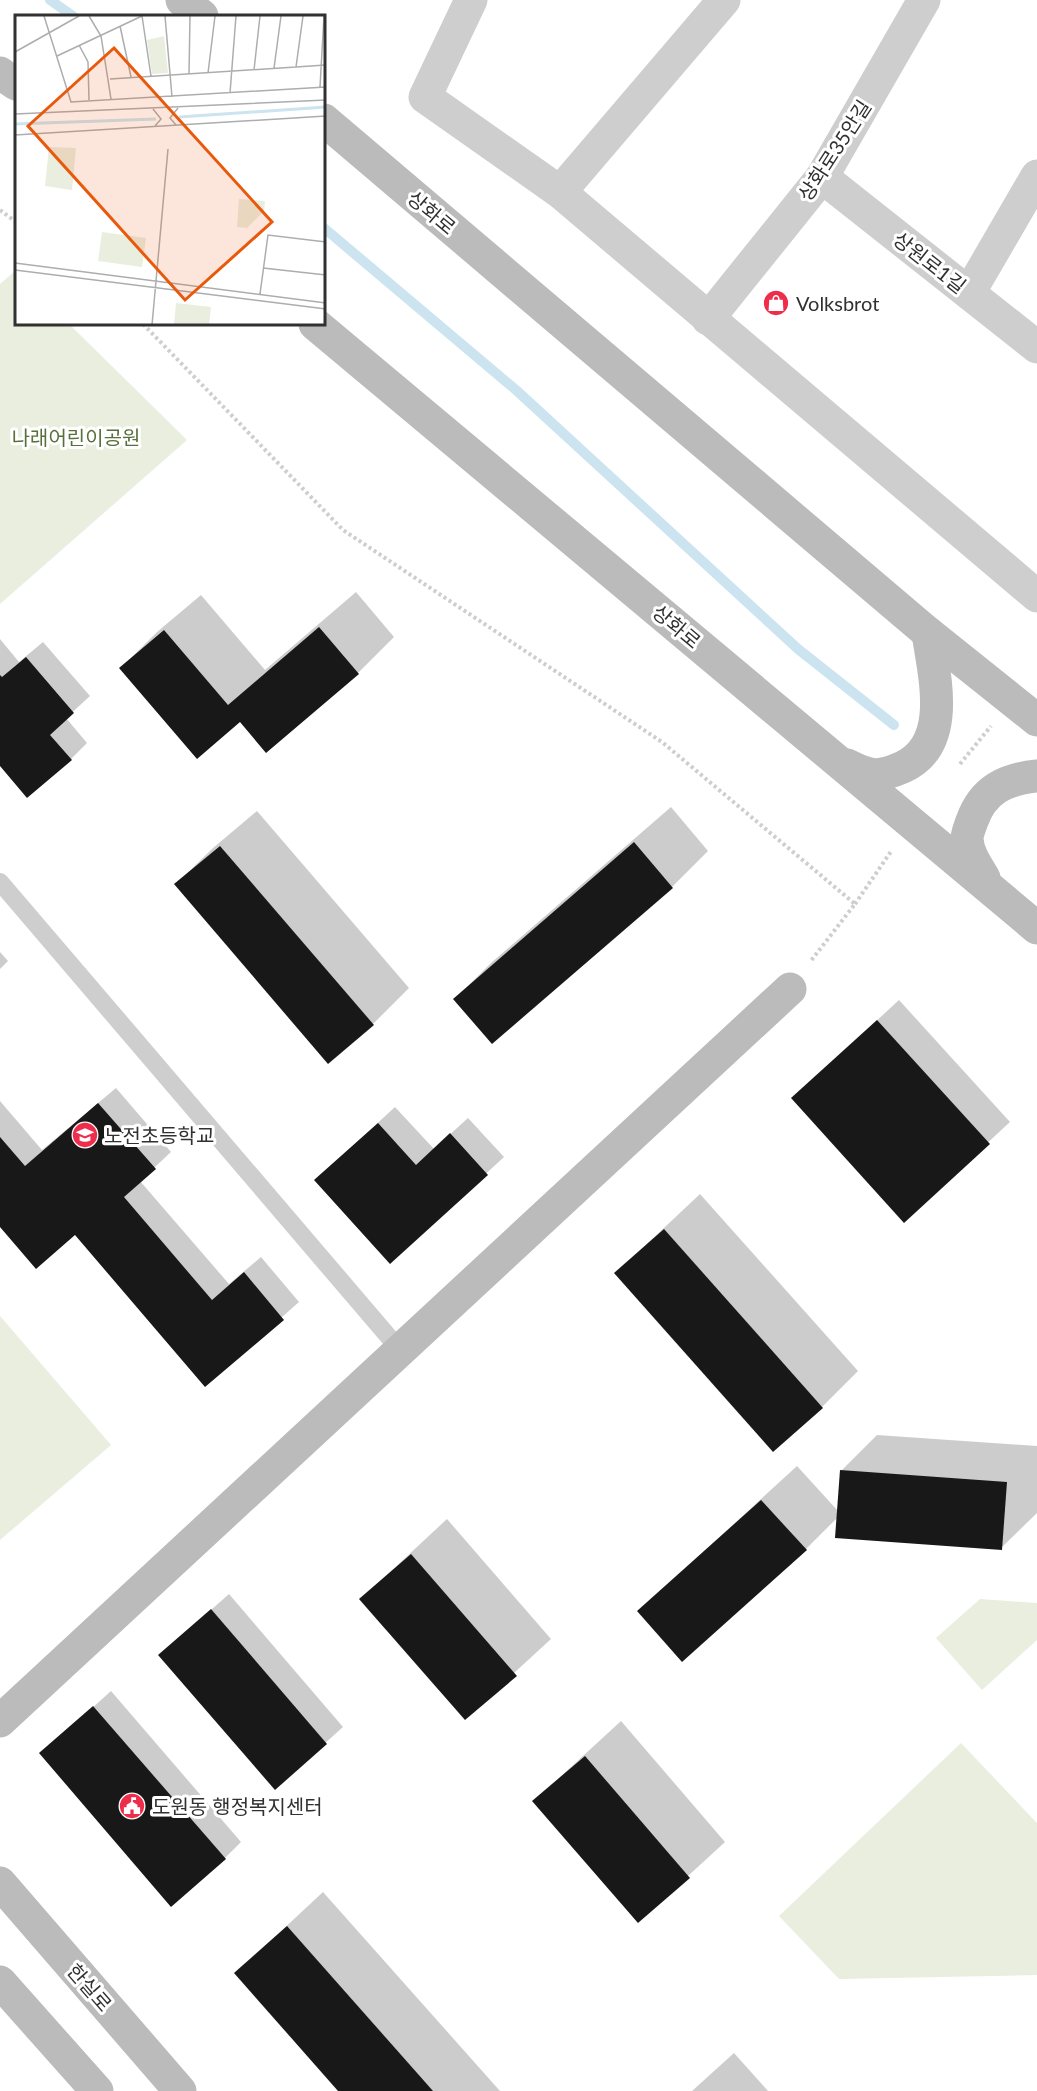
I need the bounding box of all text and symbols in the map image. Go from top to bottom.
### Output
inset map [15,15,326,326]
street label: 상화로35안길 [793,95,875,205]
street label: 상화로 [403,185,461,239]
street label: 상원로1길 [889,226,971,298]
shop icon: Volksbrot [761,288,791,318]
place label: Volksbrot [796,291,879,315]
park label: 나래어린이공원 [12,425,140,449]
street label: 상화로 [648,599,706,653]
school or university icon: 노전초등학교 [70,1120,100,1150]
place label: 노전초등학교 [104,1123,214,1147]
public building icon: 도원동 행정복지센터 [117,1791,147,1821]
place label: 도원동 행정복지센터 [152,1794,323,1818]
street label: 한실로 [63,1958,117,2016]

